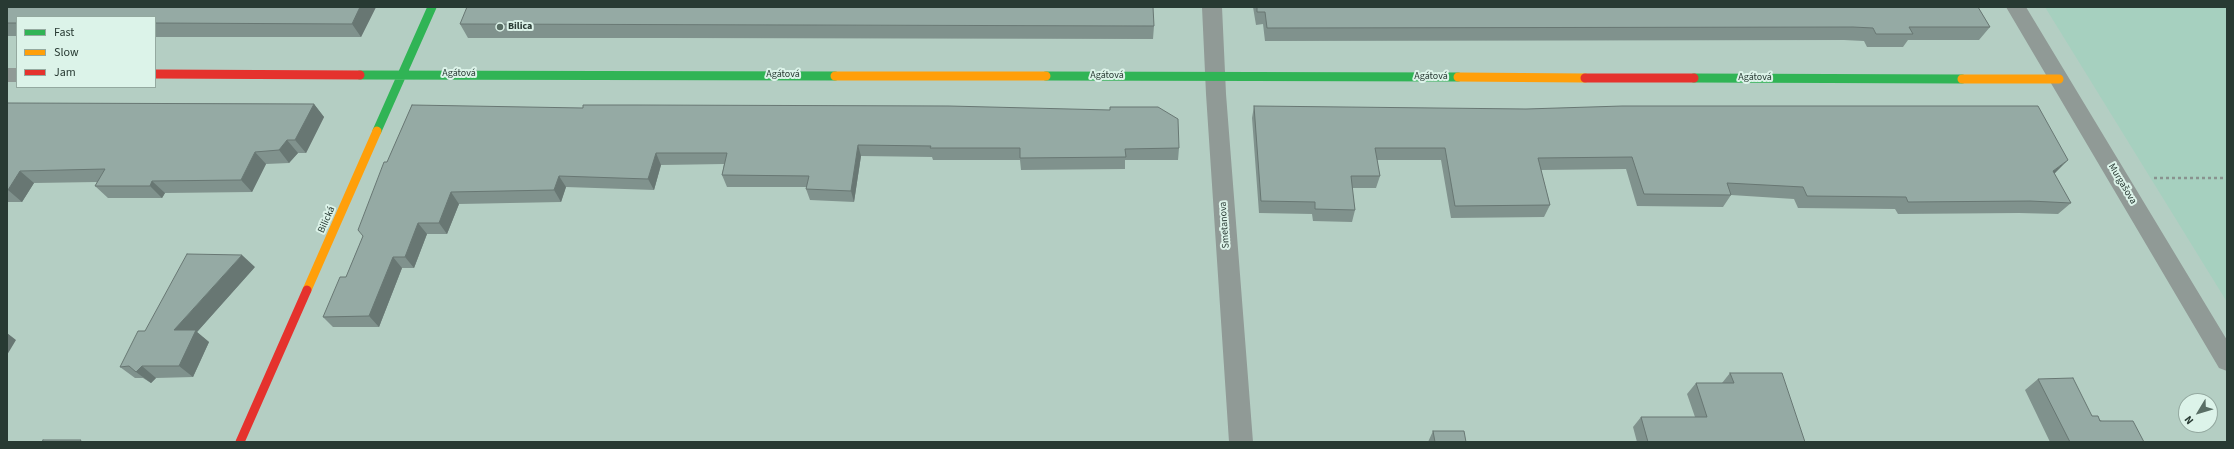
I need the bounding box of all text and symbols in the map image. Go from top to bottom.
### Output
legend [16,16,156,88]
place label: Bilica [508,21,532,33]
marker: Bilica [495,22,505,32]
text: Fast [54,24,74,41]
text: Slow [54,44,79,61]
text: Jam [54,64,76,81]
street label: Agátová [442,68,476,80]
street label: Agátová [766,69,800,81]
street label: Agátová [1090,70,1124,82]
street label: Agátová [1414,71,1448,83]
street label: Agátová [1738,72,1772,84]
street label: Murgašova [2105,162,2139,206]
street label: Smetanova [1217,201,1233,249]
street label: Bilická [316,205,338,235]
north arrow [2178,393,2218,433]
text: N [2181,413,2197,428]

